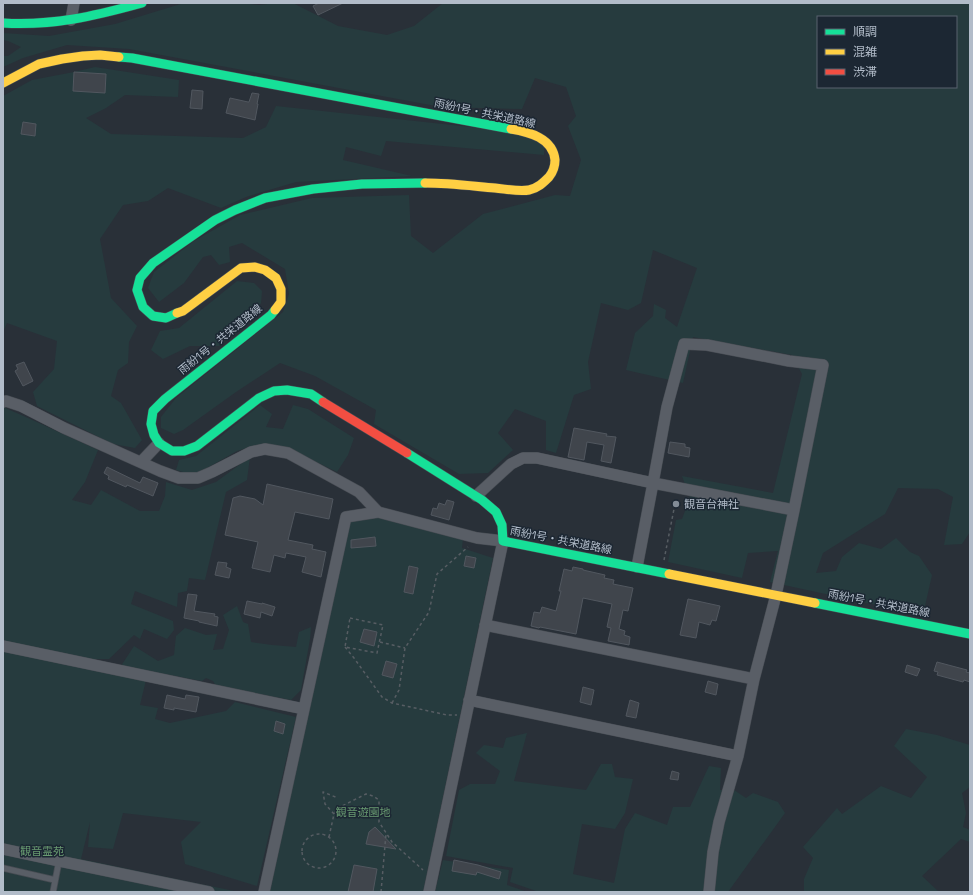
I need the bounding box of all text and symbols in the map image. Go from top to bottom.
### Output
legend [817,16,957,88]
text: 順調 [853,24,877,40]
text: 混雑 [853,44,877,60]
text: 渋滞 [853,64,877,80]
street label: 雨紛1号・共栄道路線 [433,95,537,131]
street label: 雨紛1号・共栄道路線 [175,301,265,377]
place label: 観音台神社 [684,497,739,511]
marker: 観音台神社 [671,499,681,509]
street label: 雨紛1号・共栄道路線 [509,523,613,557]
street label: 雨紛1号・共栄道路線 [827,586,931,620]
park label: 観音遊園地 [336,805,391,819]
park label: 観音霊苑 [20,844,64,858]

